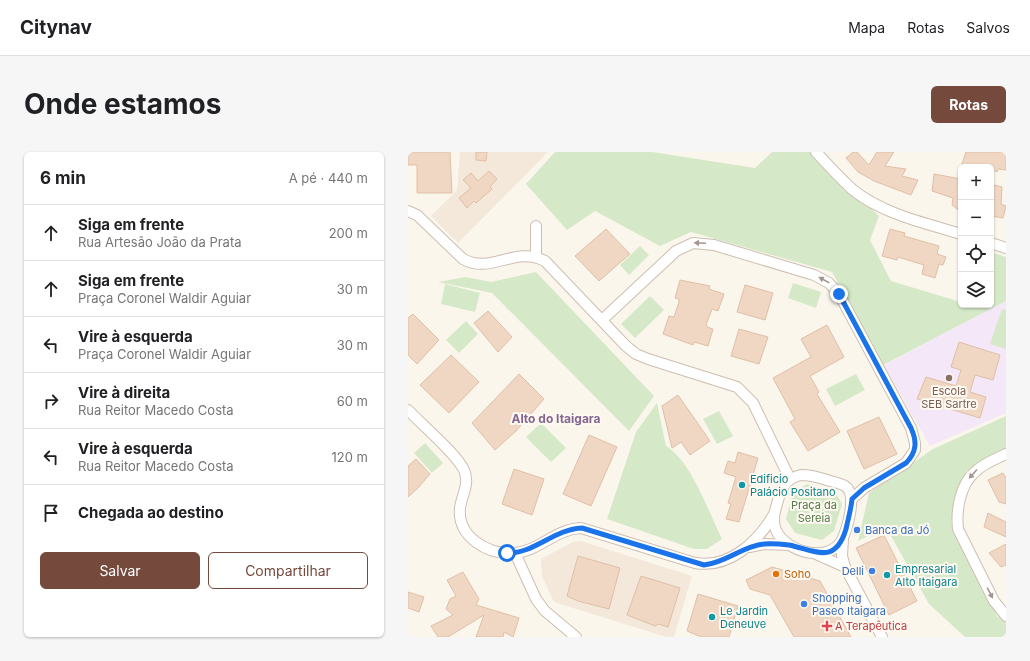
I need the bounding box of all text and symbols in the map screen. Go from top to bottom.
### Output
text: Citynav [20,16,92,39]
text: Mapa [848,19,885,36]
text: Rotas [907,19,944,36]
text: Salvos [966,19,1010,36]
button: Rotas [931,86,1006,123]
text: Onde estamos [24,87,221,121]
map controls [958,164,994,308]
button: + [958,164,994,200]
text: 6 min [40,168,86,188]
text: A pé · 440 m [289,170,368,186]
button: − [958,200,994,236]
text: Siga em frente [78,215,184,234]
icon: ahead [40,222,62,244]
text: 200 m [329,225,368,241]
text: Rua Artesão João da Prata [78,234,242,250]
button: locate [958,236,994,272]
one-way arrow [693,240,706,246]
text: Siga em frente [78,271,184,290]
button: layers [958,272,994,308]
one-way arrow [818,277,830,284]
icon: ahead [40,278,62,300]
text: 30 m [337,281,368,297]
route end [830,285,848,303]
text: Praça Coronel Waldir Aguiar [78,290,251,306]
text: Vire à esquerda [78,327,193,346]
icon: left [40,334,62,356]
text: 30 m [337,337,368,353]
text: Praça Coronel Waldir Aguiar [78,346,251,362]
marker: Escola SEB Sartre [944,373,954,383]
text: Vire à direita [78,383,170,402]
place label: Escola SEB Sartre [921,384,977,411]
icon: right [40,390,62,412]
text: 60 m [337,393,368,409]
text: Rua Reitor Macedo Costa [78,402,234,418]
district label: Alto do Itaigara [511,411,601,426]
text: Vire à esquerda [78,439,193,458]
icon: left [40,446,62,468]
text: 120 m [332,449,368,465]
text: Rua Reitor Macedo Costa [78,458,234,474]
one-way arrow [969,469,978,479]
place label: Edificio Palácio Positano [750,472,836,499]
marker: Edificio Palácio Positano [737,480,747,490]
park label: Praça da Sereia [791,498,837,525]
icon: arrive [40,502,62,524]
text: Chegada ao destino [78,503,224,522]
place label: Banca da Jó [865,523,930,537]
marker: Banca da Jó [852,525,862,535]
route start [498,544,516,562]
button: Salvar [40,552,200,589]
button: Compartilhar [208,552,368,589]
place label: Empresarial Alto Itaigara [895,562,957,589]
place label: Delli [842,564,864,578]
marker: Delli [867,566,877,576]
place label: Soho [784,567,811,581]
marker: Soho [771,569,781,579]
marker: Empresarial Alto Itaigara [882,570,892,580]
one-way arrow [986,587,993,598]
place label: Shopping Paseo Itaigara [812,591,886,618]
marker: Shopping Paseo Itaigara [799,599,809,609]
place label: Le Jardin Deneuve [720,604,768,631]
marker: Le Jardin Deneuve [707,612,717,622]
place label: A Terapêutica [835,619,907,633]
marker: A Terapêutica [822,621,832,631]

